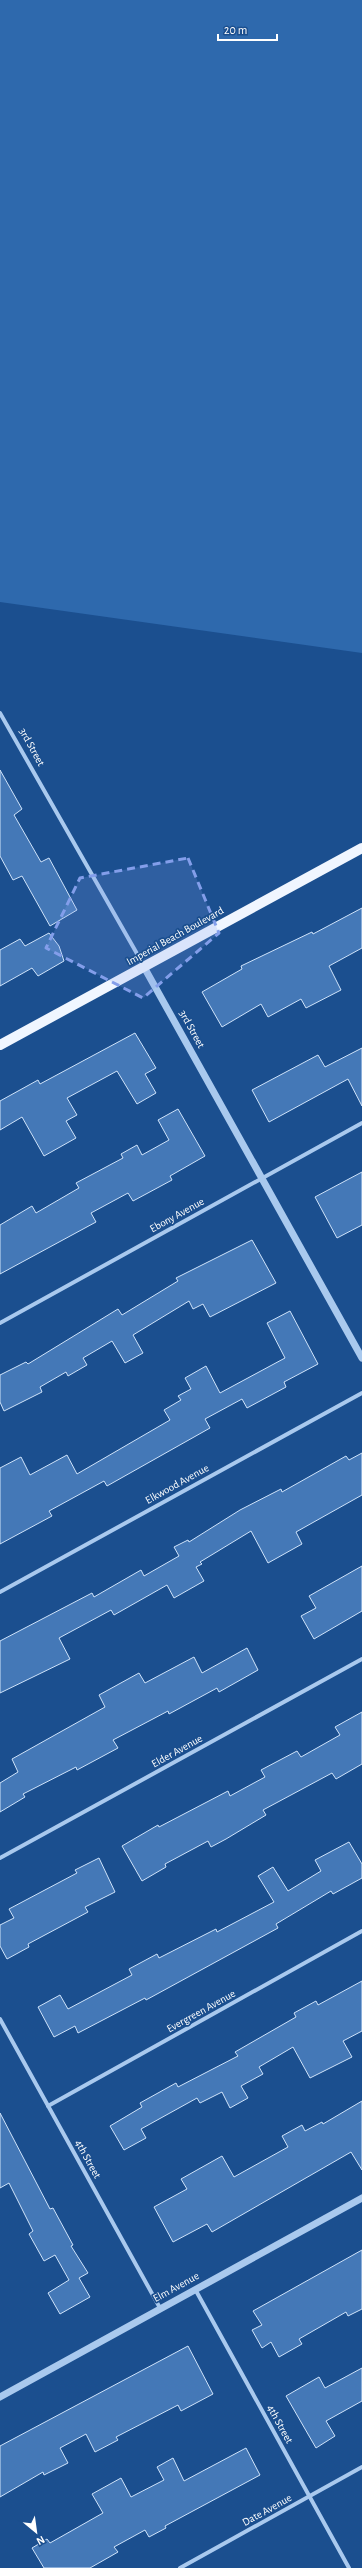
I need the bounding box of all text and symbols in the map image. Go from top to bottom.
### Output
scale bar [218,16,277,42]
text: 20 m [224,24,247,36]
street label: 3rd Street [17,726,47,768]
street label: Imperial Beach Boulevard [125,905,226,967]
street label: 3rd Street [177,1008,207,1050]
street label: Ebony Avenue [148,1196,206,1234]
street label: Elkwood Avenue [143,1462,211,1506]
street label: Elder Avenue [150,1733,204,1769]
street label: Evergreen Avenue [165,1988,237,2034]
street label: 4th Street [73,2138,103,2181]
street label: Elm Avenue [151,2270,201,2304]
street label: 4th Street [265,2403,295,2446]
street label: Date Avenue [241,2492,293,2528]
north arrow [16,2512,56,2552]
text: N [35,2534,47,2547]

